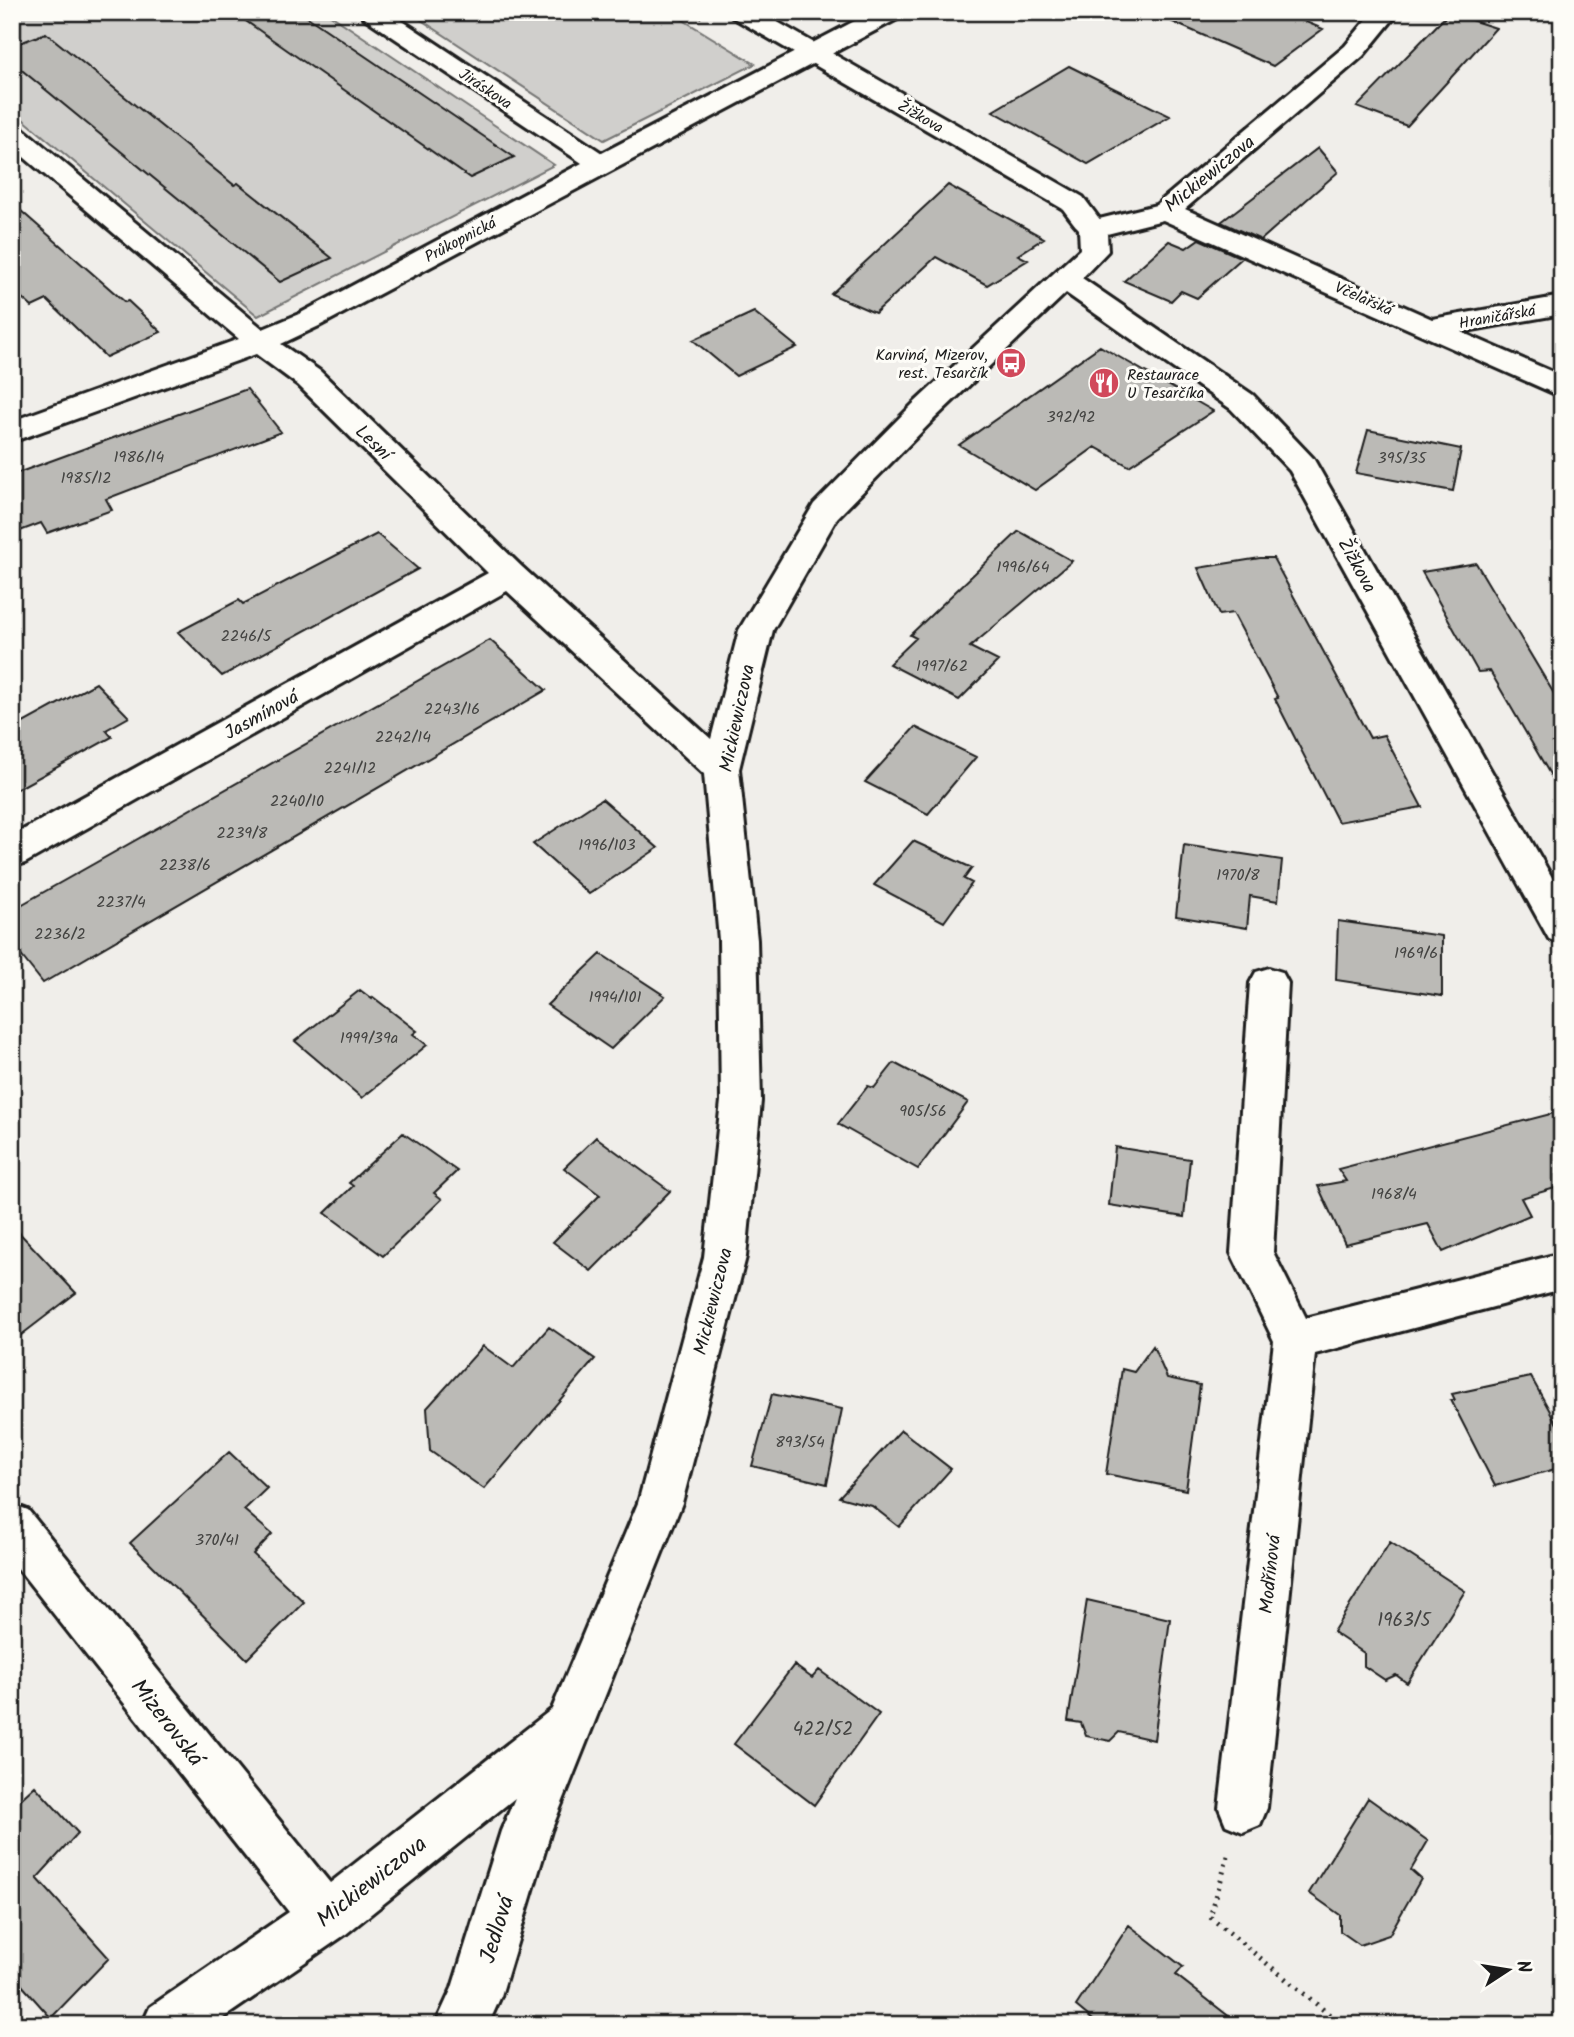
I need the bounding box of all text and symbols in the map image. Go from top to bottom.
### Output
street label: Jiráskova [453,62,517,116]
street label: Žižkova [892,94,948,141]
street label: Mickiewiczova [1158,128,1262,221]
street label: Průkopnická [420,210,503,270]
street label: Včelařská [1330,275,1398,324]
street label: Hraničářská [1457,298,1539,337]
place label: Karviná, Mizerov, rest. Tesarčík [875,343,988,386]
bus stop icon: Karviná, Mizerov, rest. Tesarčík [994,346,1028,380]
place label: Restaurace U Tesarčíka [1127,363,1204,406]
restaurant icon: Restaurace U Tesarčíka [1087,366,1121,400]
house number: 392/92 [1046,405,1096,430]
street label: Lesní [347,418,401,471]
house number: 1986/14 [114,445,165,470]
house number: 395/35 [1378,446,1428,471]
house number: 1985/12 [60,466,112,491]
street label: Žižkova [1329,533,1384,599]
house number: 1996/64 [997,555,1050,580]
house number: 2246/5 [221,624,273,649]
house number: 1997/62 [916,654,968,679]
street label: Mickiewiczova [712,662,764,775]
street label: Jasmínová [219,682,307,749]
house number: 2243/16 [424,697,480,722]
house number: 2242/14 [375,725,431,750]
house number: 2241/12 [324,756,376,781]
house number: 2240/10 [270,789,324,814]
house number: 2239/8 [217,821,268,846]
house number: 1996/103 [578,833,636,858]
house number: 2238/6 [159,853,211,878]
house number: 1970/8 [1216,863,1260,888]
house number: 2237/4 [96,890,146,915]
house number: 2236/2 [34,922,86,947]
house number: 1969/6 [1394,941,1438,966]
house number: 1994/101 [588,985,642,1010]
house number: 1999/39a [340,1026,398,1051]
house number: 905/56 [899,1099,947,1124]
house number: 1968/4 [1371,1182,1417,1207]
street label: Mickiewiczova [686,1245,742,1358]
house number: 893/54 [775,1430,825,1455]
house number: 370/41 [195,1528,239,1553]
street label: Modřínová [1252,1531,1290,1615]
house number: 1963/5 [1377,1606,1433,1636]
street label: Mizerovská [120,1671,214,1777]
house number: 422/52 [793,1715,853,1745]
street label: Mickiewiczova [309,1828,436,1938]
street label: Jedlová [471,1889,526,1968]
north arrow [1472,1936,1542,2006]
text: N [1507,1958,1539,1976]

